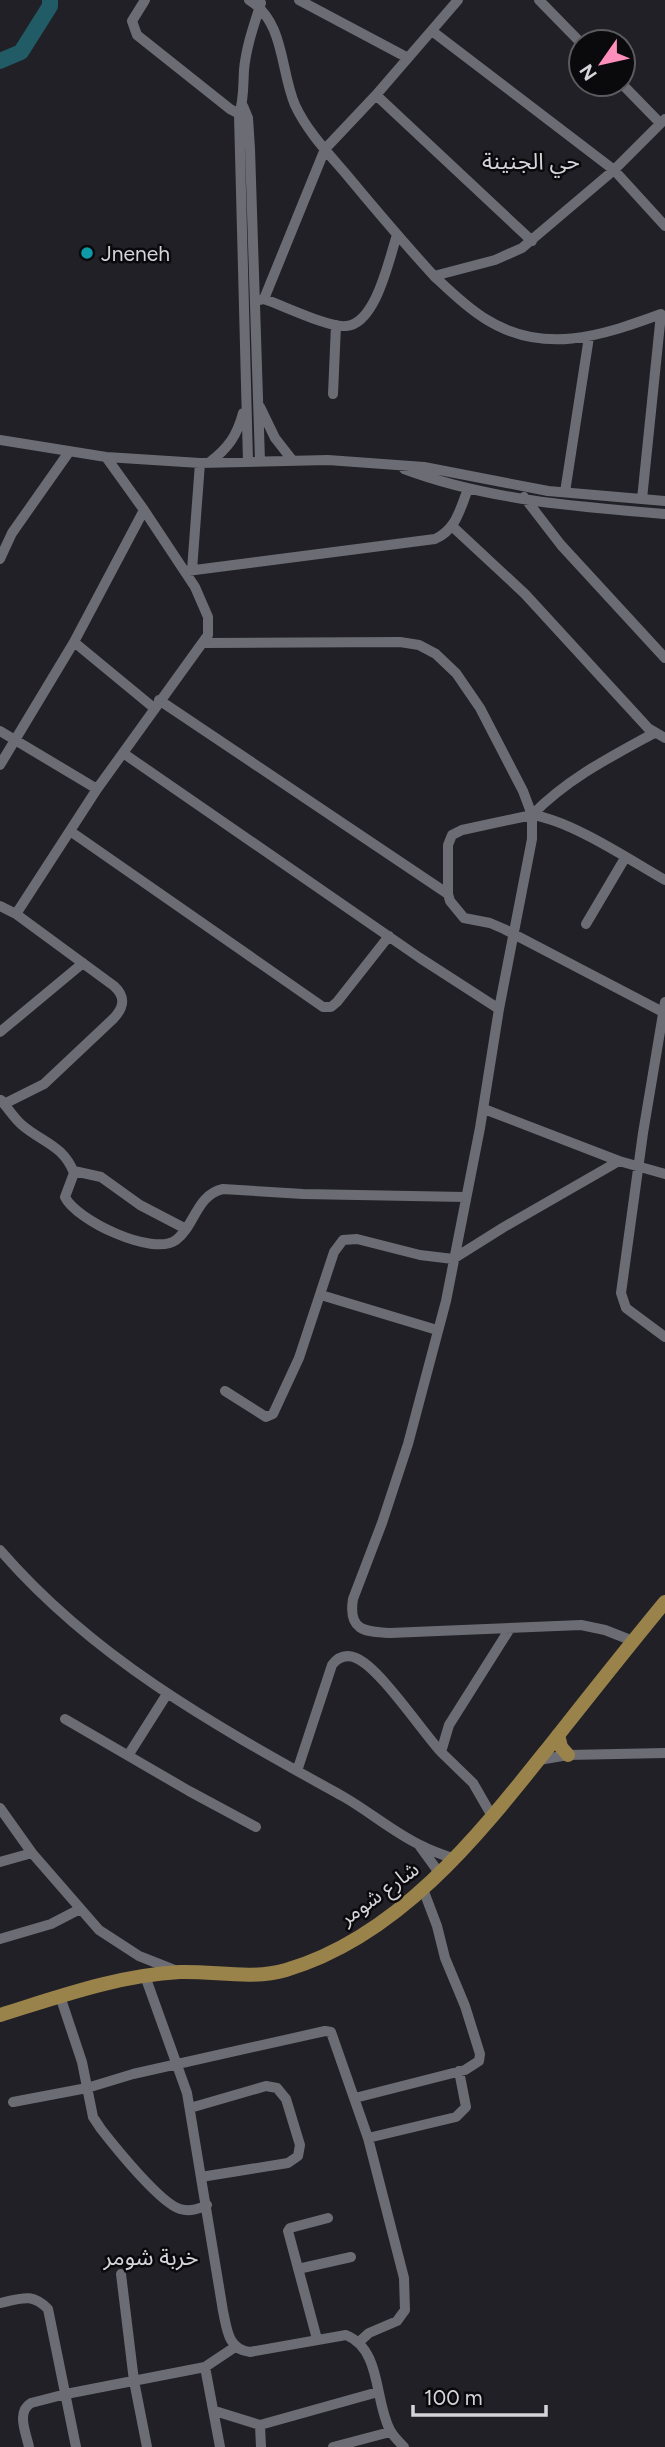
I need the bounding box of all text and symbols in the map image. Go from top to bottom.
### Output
north arrow [567,28,637,98]
text: N [575,60,602,85]
district label: حي الجنينة [482,147,580,178]
place label: Jneneh [101,241,170,266]
marker: Jneneh [79,245,95,261]
street label: شارع شومر [334,1856,425,1933]
district label: خربة شومر [102,2243,199,2271]
scale bar [413,2374,546,2418]
text: 100 m [424,2385,483,2410]

